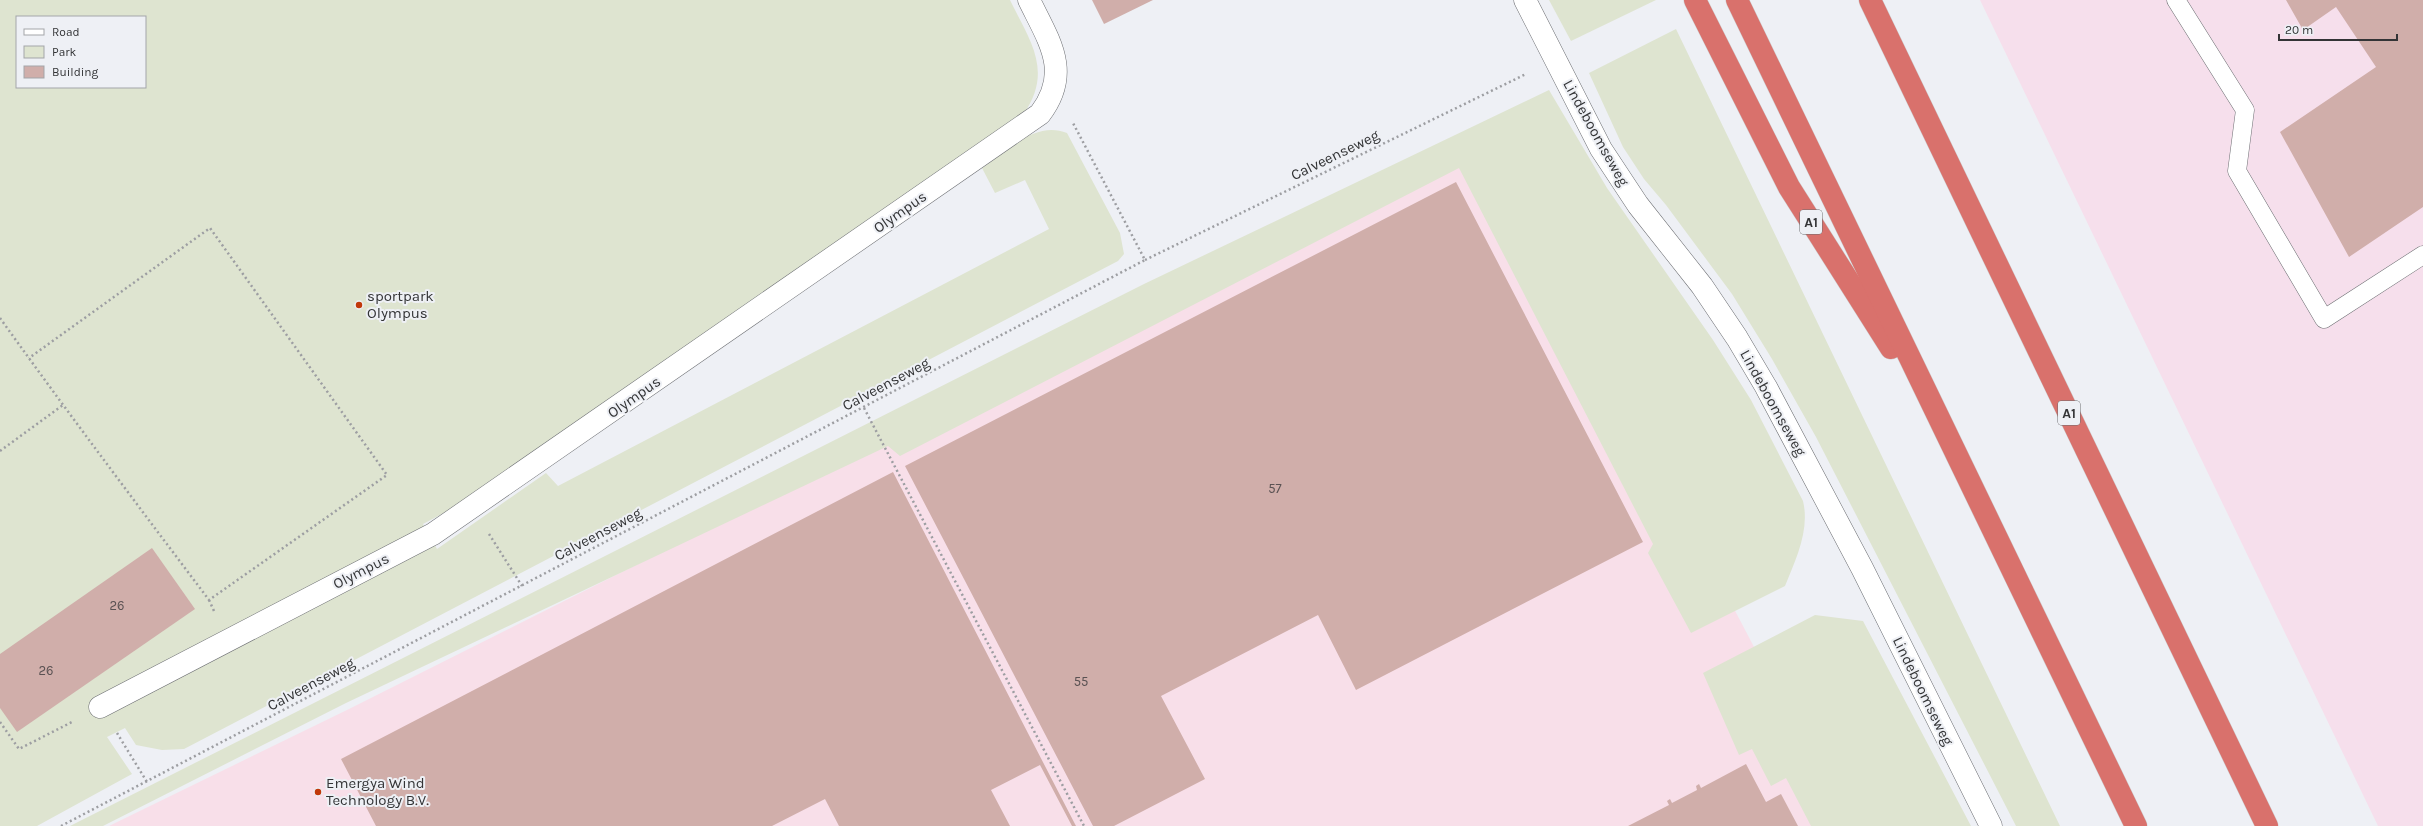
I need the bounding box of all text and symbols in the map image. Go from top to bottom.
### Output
legend [16,16,146,88]
scale bar [2279,16,2397,42]
text: 20 m [2285,23,2313,37]
text: Road [52,25,80,39]
text: Park [52,45,77,59]
text: Building [52,65,99,79]
street label: Lindeboomseweg [1559,77,1633,190]
street label: Calveenseweg [1288,126,1383,184]
street label: Olympus [870,187,930,237]
road number: A1 [1800,210,1822,234]
place label: sportpark Olympus [367,287,434,322]
marker: sportpark Olympus [354,300,364,310]
street label: Lindeboomseweg [1736,347,1810,460]
street label: Calveenseweg [839,353,933,415]
street label: Olympus [604,372,664,422]
road number: A1 [2058,401,2080,425]
house number: 57 [1268,481,1282,496]
street label: Calveenseweg [551,503,645,565]
street label: Olympus [330,549,392,593]
house number: 26 [110,598,124,613]
street label: Lindeboomseweg [1889,634,1957,749]
street label: Calveenseweg [264,653,358,715]
house number: 26 [39,663,53,678]
house number: 55 [1074,674,1088,689]
place label: Emergya Wind Technology B.V. [326,774,429,809]
marker: Emergya Wind Technology B.V. [313,787,323,797]

